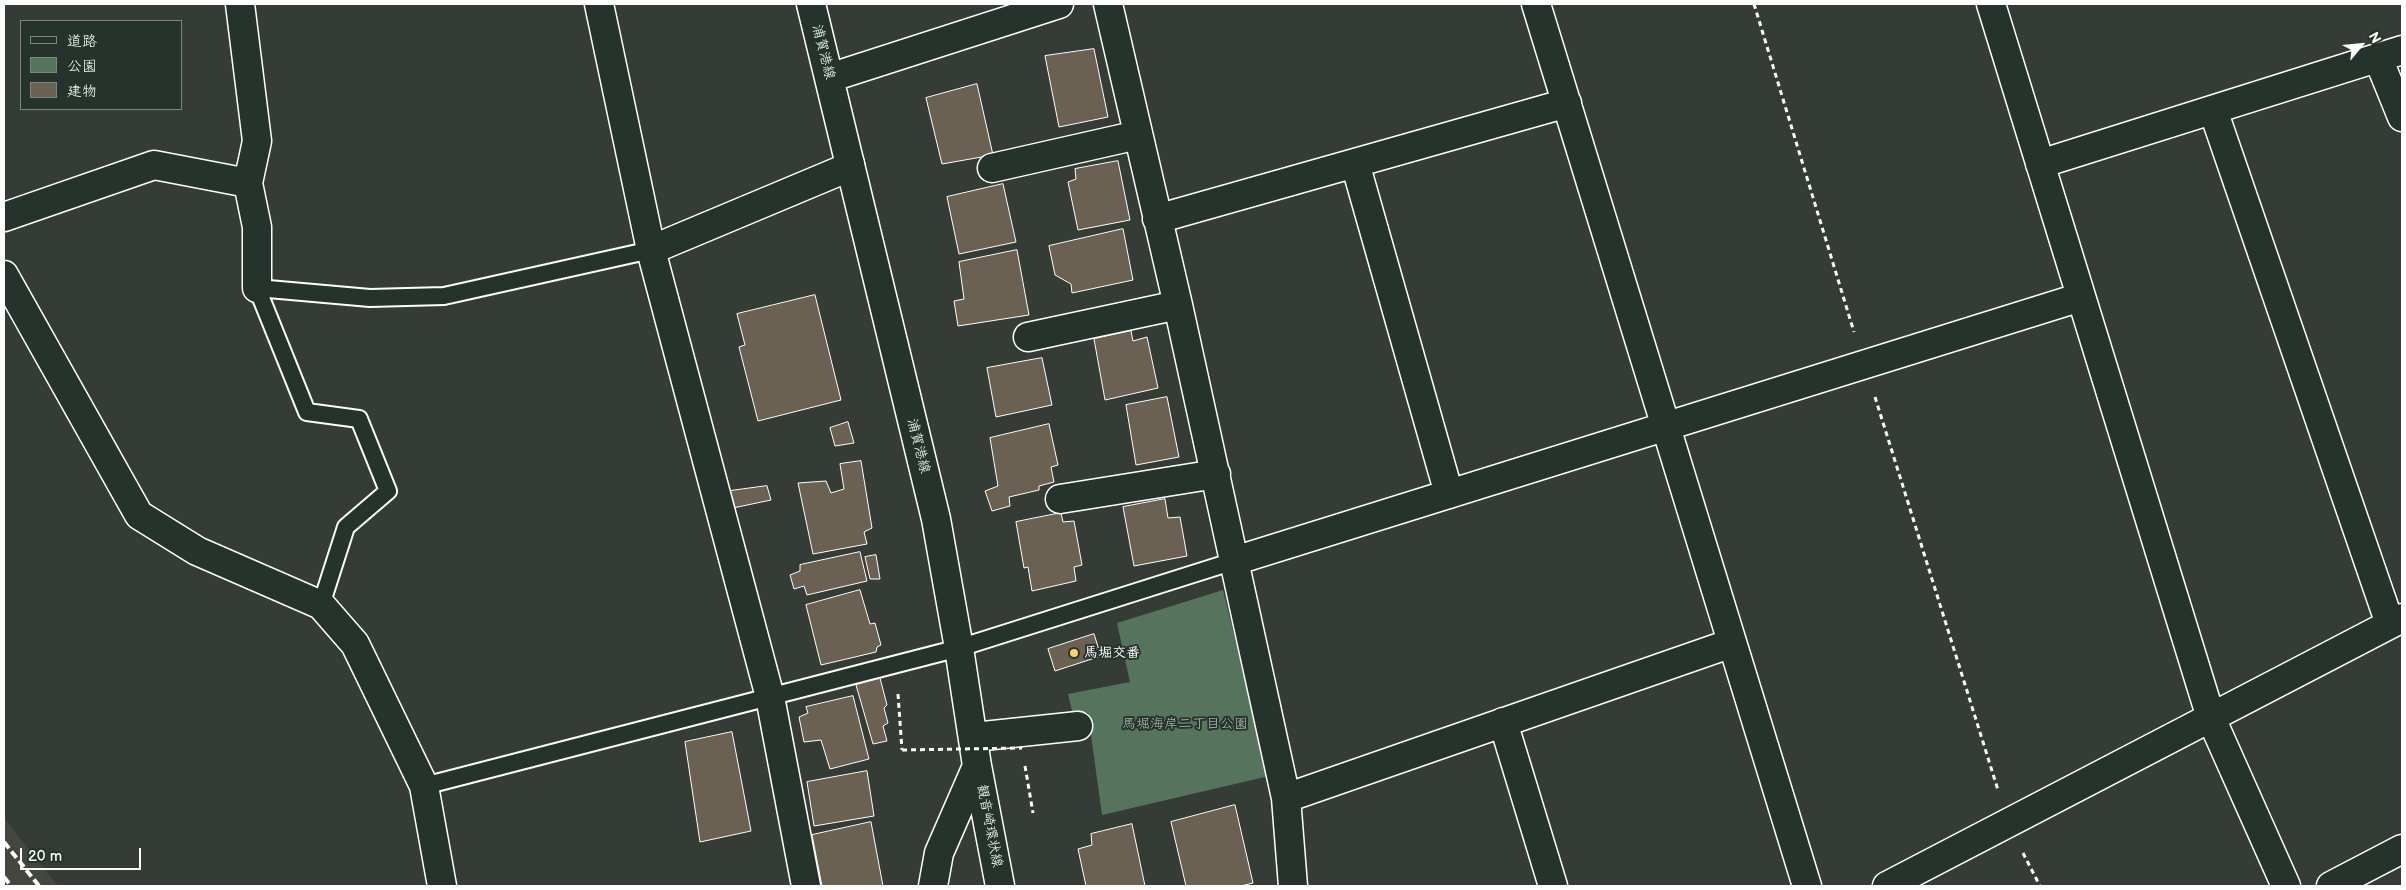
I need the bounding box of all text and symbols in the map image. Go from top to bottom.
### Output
legend [20,20,182,110]
north arrow [2336,20,2386,70]
street label: 浦賀港線 [808,23,838,81]
text: N [2365,29,2385,46]
text: 道路 [67,32,97,51]
text: 公園 [67,57,97,76]
text: 建物 [67,82,97,101]
street label: 浦賀港線 [903,417,933,475]
place label: 馬堀交番 [1084,645,1140,661]
marker: 馬堀交番 [1068,647,1080,659]
park label: 馬堀海岸二丁目公園 [1122,716,1248,732]
street label: 観音崎環状線 [973,783,1005,869]
scale bar [22,838,144,870]
text: 20 m [28,847,62,866]

